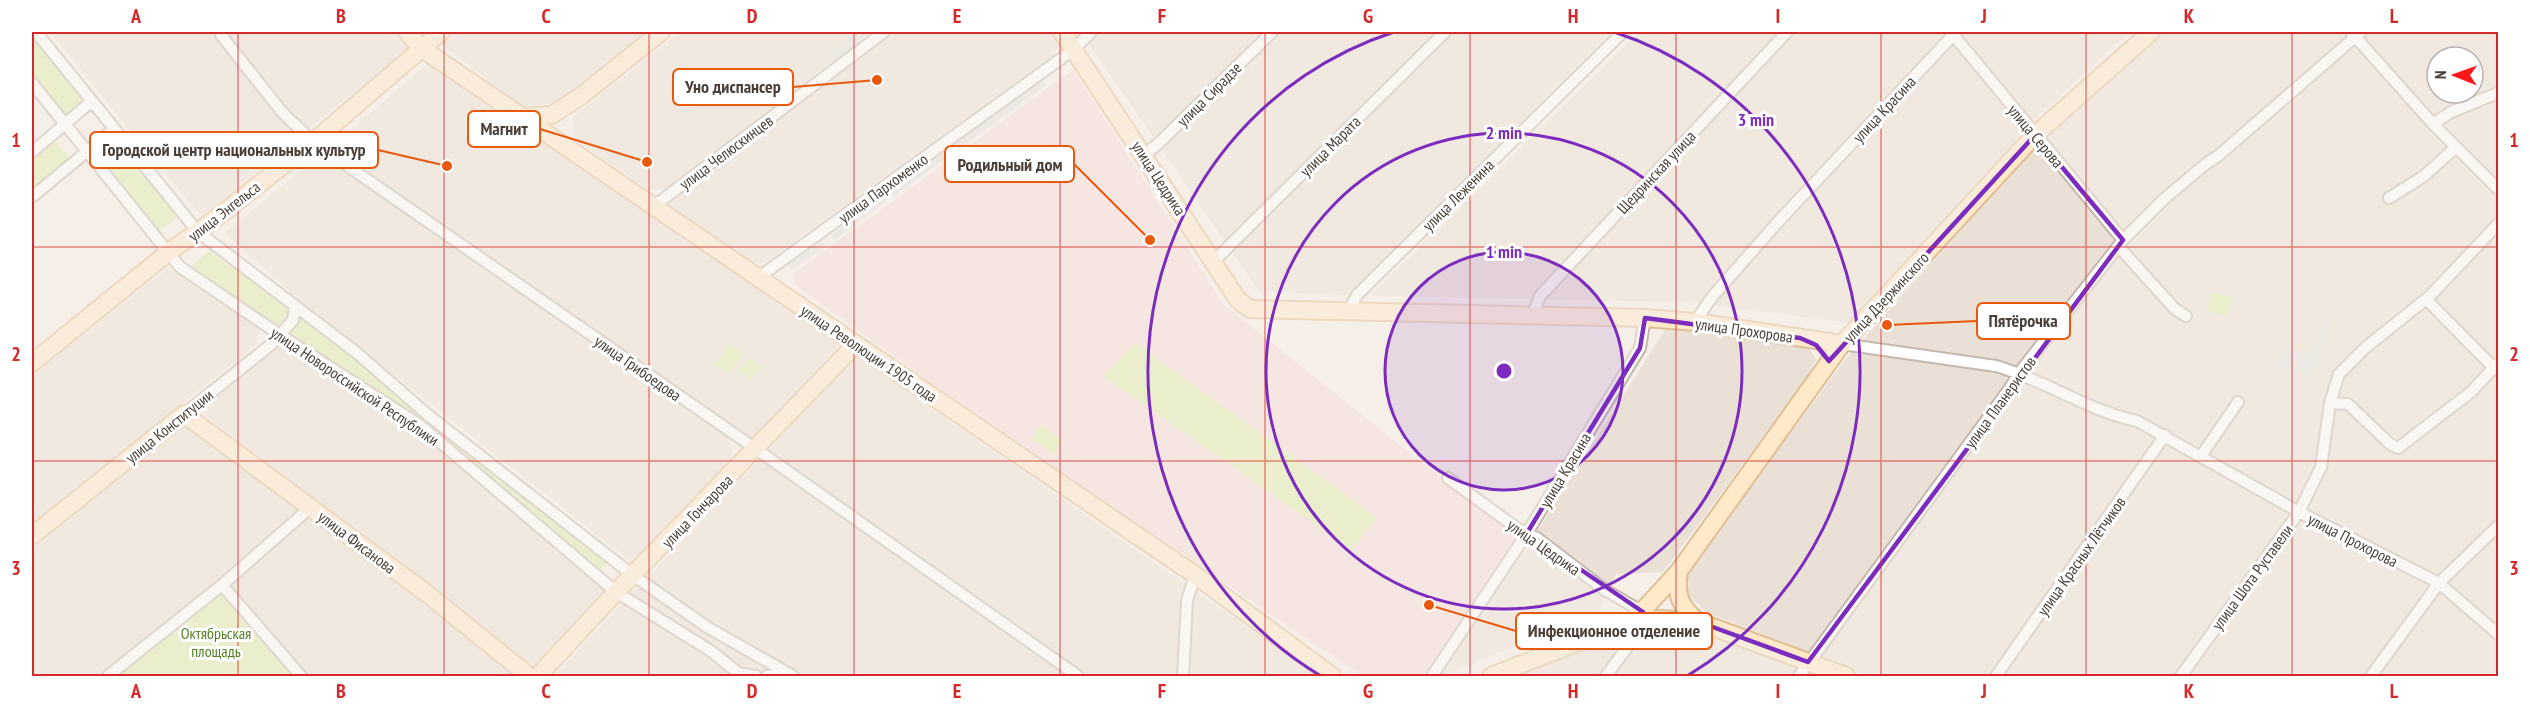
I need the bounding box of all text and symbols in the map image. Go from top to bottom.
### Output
text: A [130,3,142,29]
text: B [336,3,346,29]
text: C [541,3,551,29]
text: D [747,3,758,29]
text: E [953,3,961,29]
text: F [1158,3,1166,29]
text: G [1363,3,1373,29]
text: H [1568,3,1578,29]
text: I [1776,3,1780,29]
text: J [1980,3,1987,29]
text: K [2184,3,2195,29]
text: L [2390,3,2399,29]
north arrow [2425,45,2485,105]
street label: улица Сирадзе [1173,58,1245,130]
callout: Уно диспансер [673,69,793,105]
text: N [2430,70,2450,79]
street label: улица Красина [1848,72,1920,146]
text: Уно диспансер [684,75,781,98]
street label: улица Серова [2004,100,2068,172]
text: 3 min [1738,108,1774,131]
street label: улица Челюскинцев [675,110,777,194]
callout: Магнит [468,111,540,147]
street label: улица Марата [1295,111,1365,181]
text: Магнит [480,117,528,140]
text: 2 min [1486,121,1522,144]
street label: Щедринская улица [1612,126,1700,218]
text: 1 [11,127,21,153]
text: 1 [2509,127,2519,153]
callout: Городской центр национальных культур [90,132,378,168]
street label: улица Цедрика [1128,137,1190,219]
text: Городской центр национальных культур [102,138,366,161]
callout: Родильный дом [945,146,1074,182]
street label: улица Пархоменко [834,149,932,227]
text: Родильный дом [958,153,1062,176]
street label: улица Леженина [1418,155,1498,235]
street label: улица Энгельса [184,177,264,245]
text: 1 min [1486,240,1522,263]
street label: улица Дзержинского [1839,248,1933,346]
street label: улица Революции 1905 года [797,300,941,406]
callout: Пятёрочка [1977,303,2070,339]
text: Пятёрочка [1988,309,2058,332]
street label: улица Прохорова [1694,313,1794,347]
street label: улица Новороссийской Республики [267,322,443,450]
street label: улица Грибоедова [591,331,685,405]
text: 2 [11,341,21,367]
text: 2 [2509,341,2519,367]
street label: улица Планеристов [1960,352,2040,452]
centre of rings [1494,361,1514,381]
street label: улица Конституции [121,385,217,467]
street label: улица Красина [1535,429,1595,511]
street label: улица Гончарова [657,470,737,552]
street label: улица Красных Лётчиков [2032,493,2130,619]
street label: улица Фисанова [314,506,400,578]
street label: улица Прохорова [2305,509,2401,571]
street label: улица Цедрика [1504,515,1584,579]
street label: улица Шота Руставели [2207,520,2297,634]
text: 3 [11,555,21,581]
text: 3 [2509,555,2519,581]
callout: Инфекционное отделение [1516,613,1712,649]
text: Инфекционное отделение [1528,619,1700,642]
park label: Октябрьская площадь [181,623,251,661]
text: A [130,678,142,704]
text: B [336,678,346,704]
text: C [541,678,551,704]
text: D [747,678,758,704]
text: E [953,678,961,704]
text: F [1158,678,1166,704]
text: G [1363,678,1373,704]
text: H [1568,678,1578,704]
text: I [1776,678,1780,704]
text: J [1980,678,1987,704]
text: K [2184,678,2195,704]
text: L [2390,678,2399,704]

